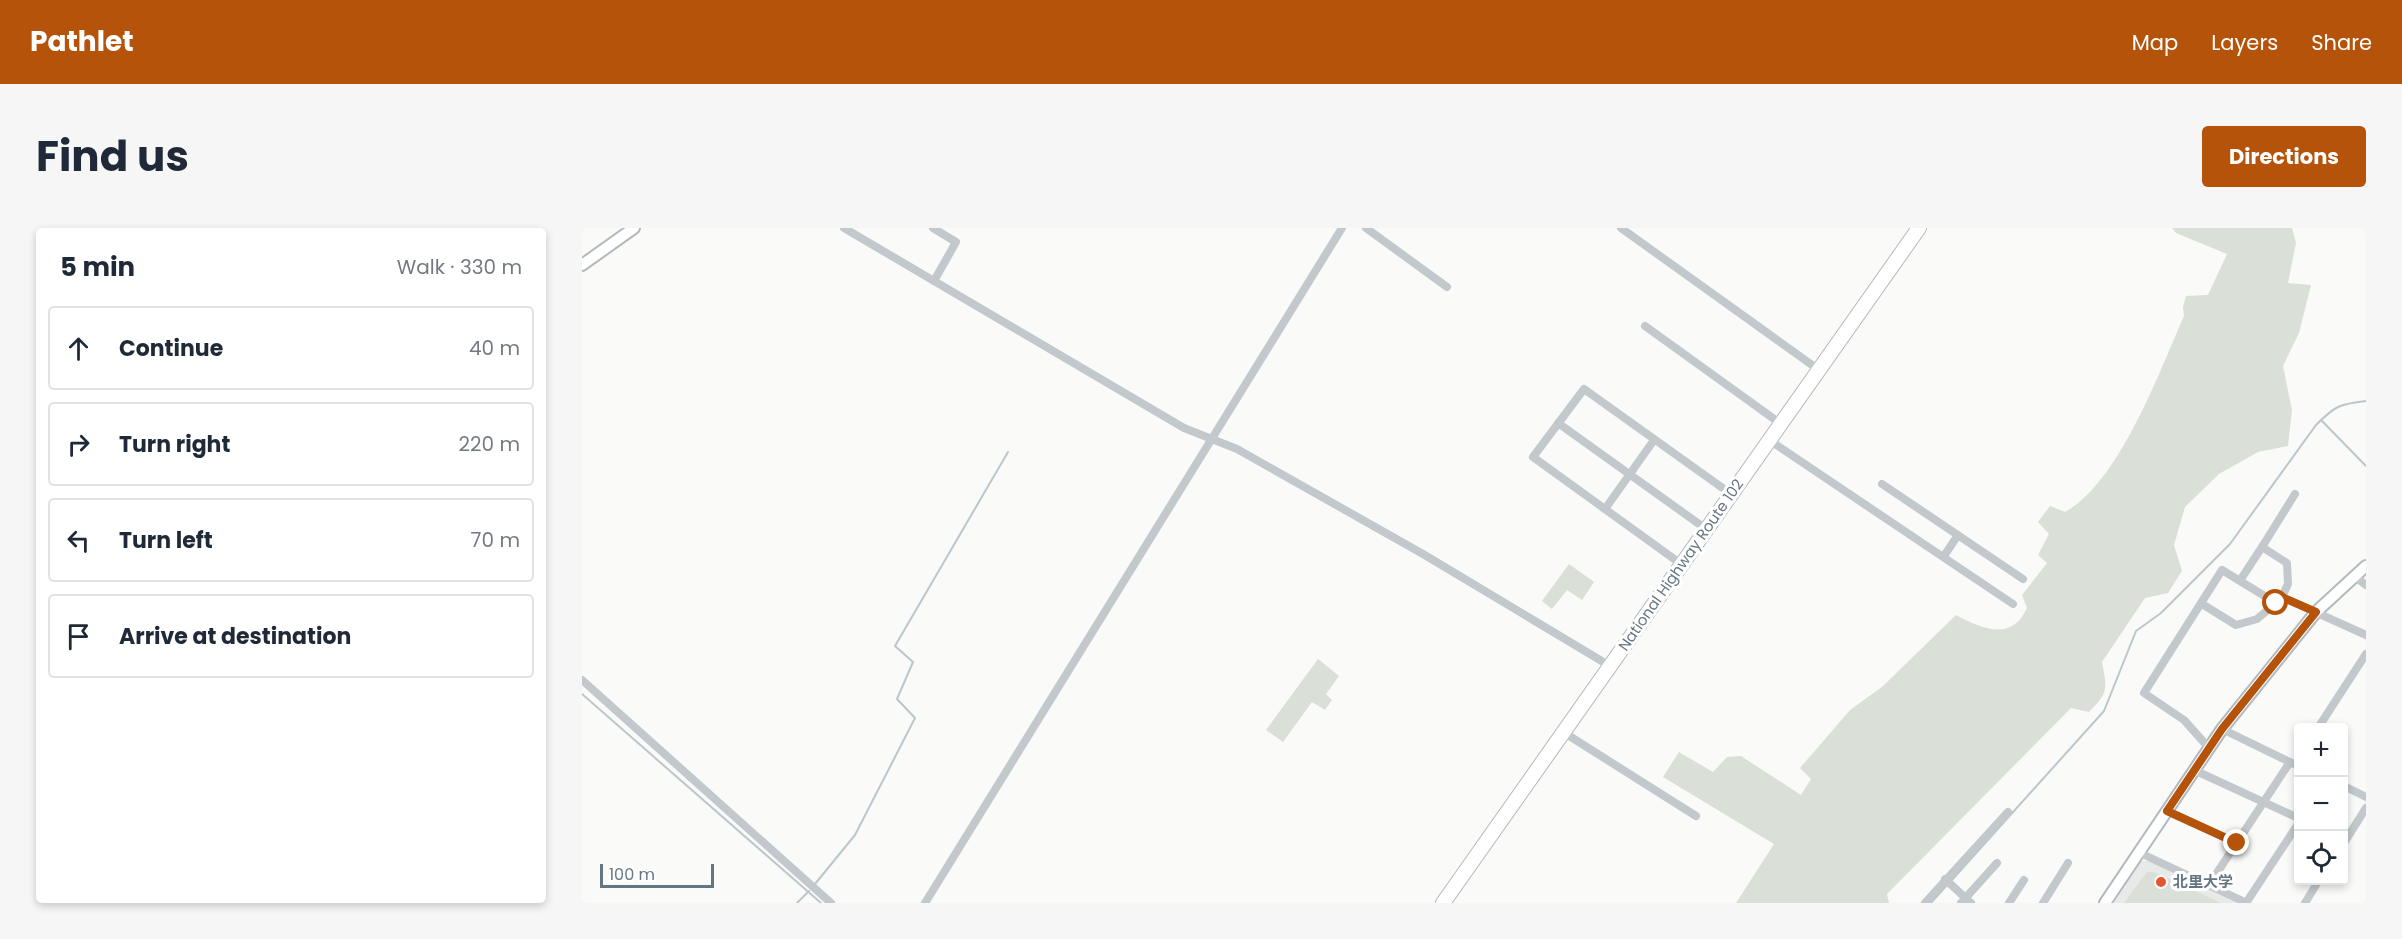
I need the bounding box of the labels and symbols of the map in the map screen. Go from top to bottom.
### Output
street label: National Highway Route 102 [1613,475,1748,655]
route start [2262,589,2288,615]
route end [2223,829,2249,855]
scale bar [600,861,714,888]
place label: 北里大学 [2173,871,2233,892]
marker: 北里大学 [2154,875,2168,889]

